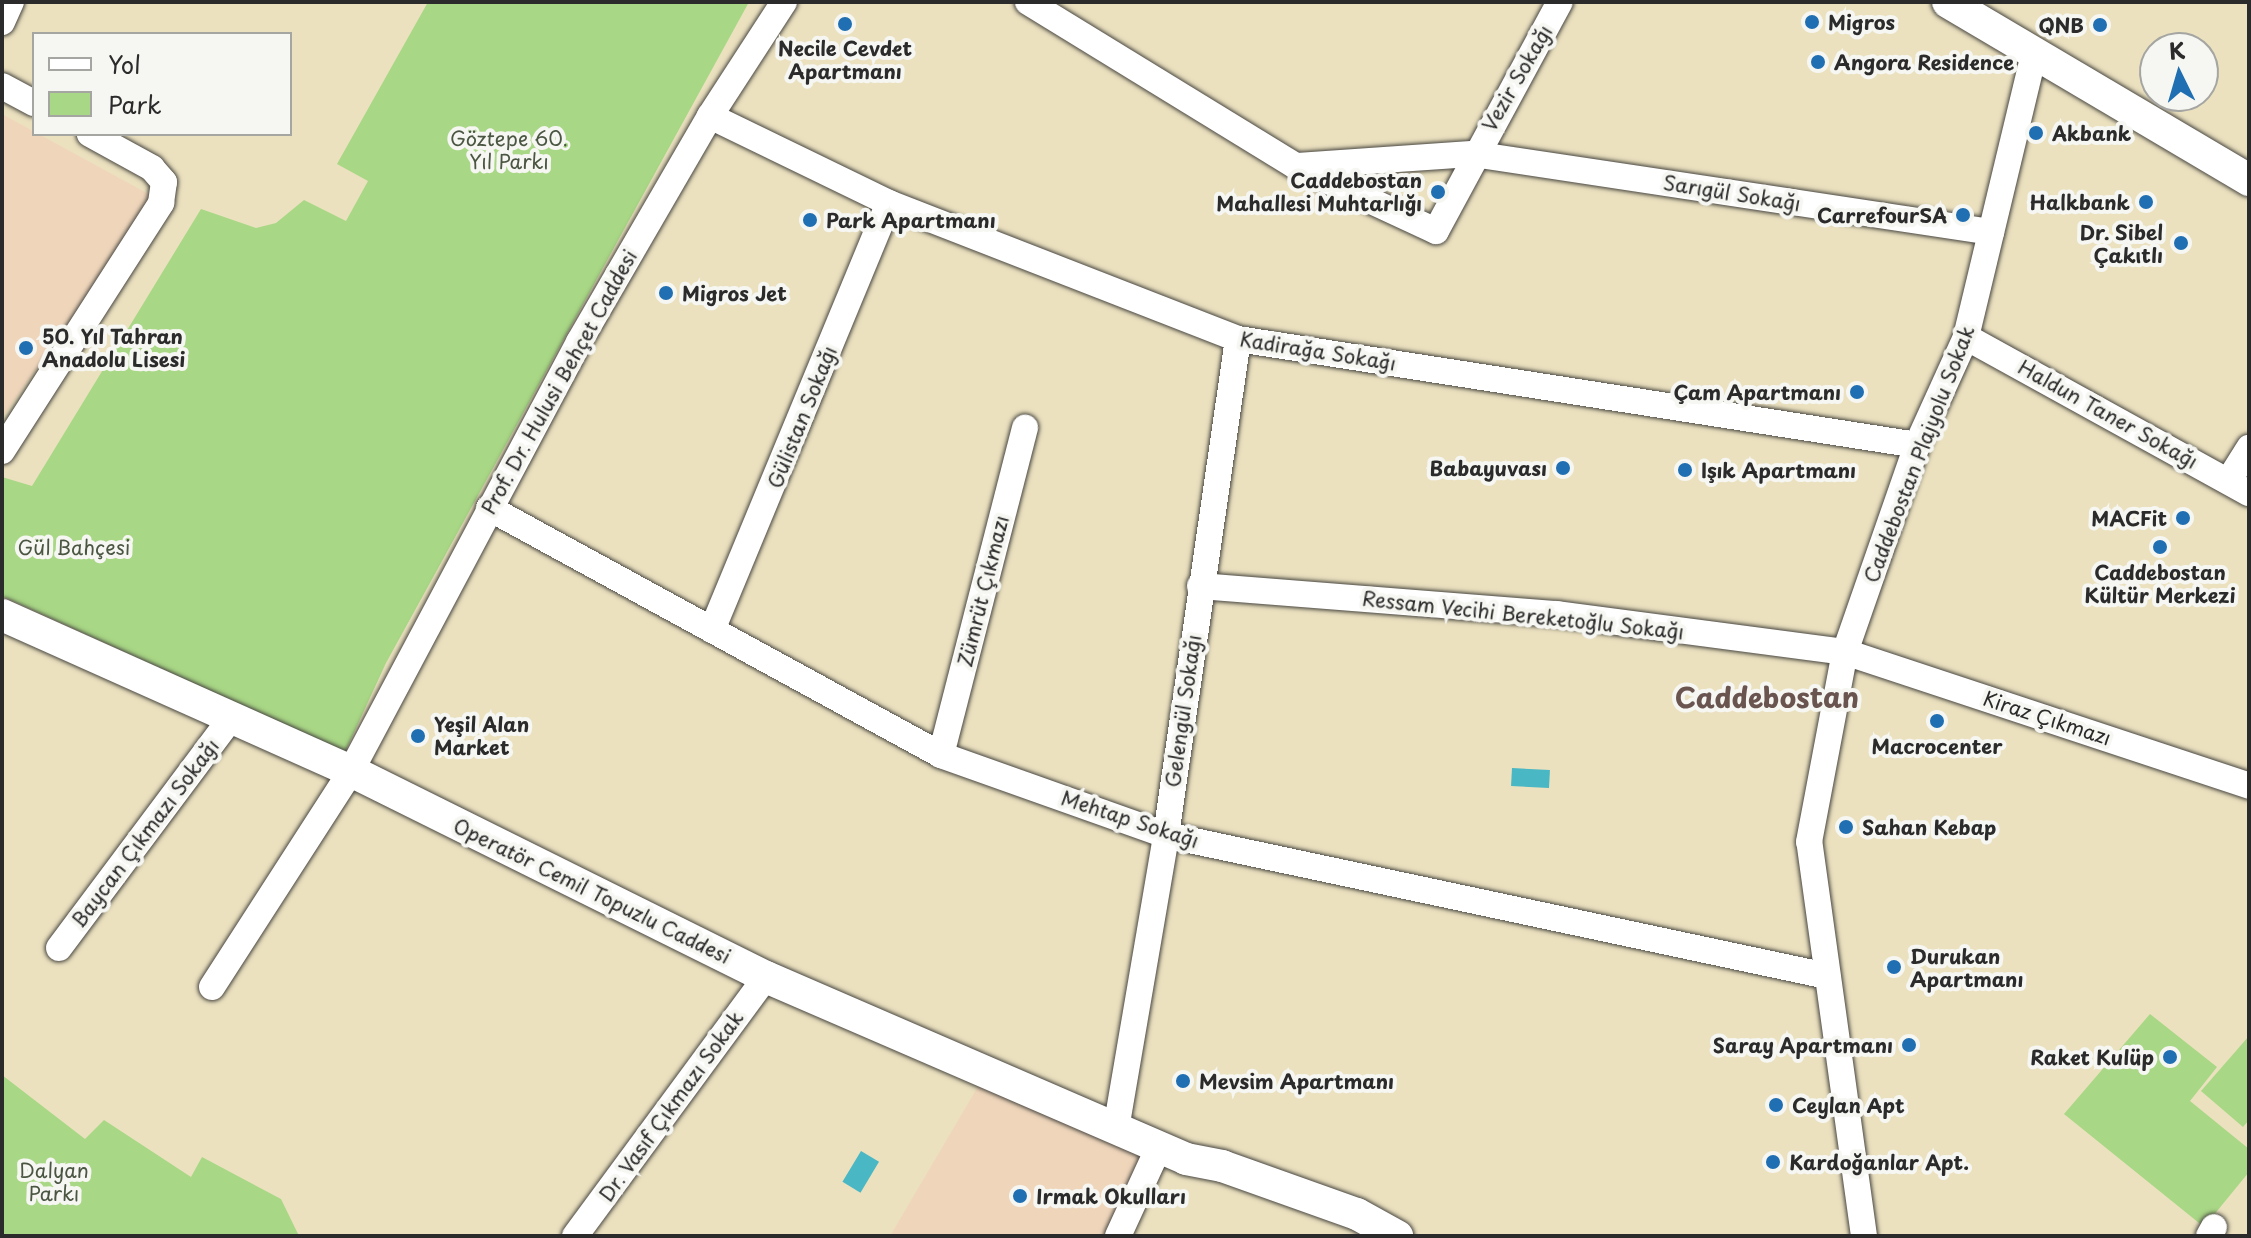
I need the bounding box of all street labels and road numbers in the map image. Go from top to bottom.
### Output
street label: Vezir Sokağı [1477,21,1557,135]
street label: Sarıgül Sokağı [1662,170,1802,216]
street label: Prof. Dr. Hulusi Behçet Caddesi [476,245,642,519]
street label: Caddebostan Plajyolu Sokak [1859,323,1979,585]
street label: Kadirağa Sokağı [1238,327,1398,375]
street label: Gülistan Sokağı [763,342,841,492]
street label: Haldun Taner Sokağı [2014,354,2202,474]
street label: Zümrüt Çıkmazı [953,513,1013,669]
street label: Ressam Vecihi Bereketoğlu Sokağı [1361,586,1685,644]
street label: Gelengül Sokağı [1160,633,1206,789]
street label: Kiraz Çıkmazı [1980,686,2114,750]
street label: Baycan Çıkmazı Sokağı [66,734,224,932]
street label: Mehtap Sokağı [1058,785,1202,853]
street label: Operatör Cemil Topuzlu Caddesi [448,812,736,970]
street label: Dr. Vasıf Çıkmazı Sokak [593,1005,749,1207]

